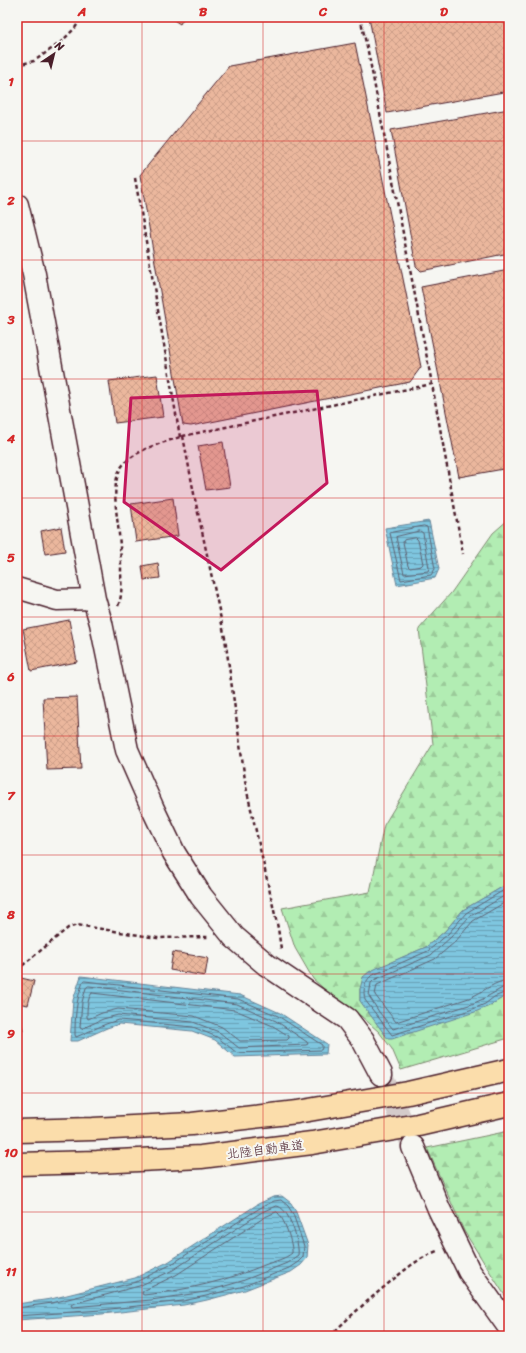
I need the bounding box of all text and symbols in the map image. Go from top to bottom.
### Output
text: A [77,0,86,23]
text: B [199,0,208,23]
text: C [318,0,328,23]
text: D [440,0,448,23]
north arrow [34,34,74,74]
text: N [50,36,68,56]
text: 1 [8,70,14,93]
text: 2 [6,189,15,212]
text: 3 [6,308,15,331]
text: 4 [6,427,16,450]
text: 5 [7,546,15,569]
text: 6 [6,665,15,688]
text: 7 [7,784,16,807]
text: 8 [6,903,15,926]
text: 9 [7,1022,15,1045]
street label: 北陸自動車道 [225,1133,305,1166]
text: 10 [4,1141,18,1164]
text: 11 [5,1260,17,1283]

